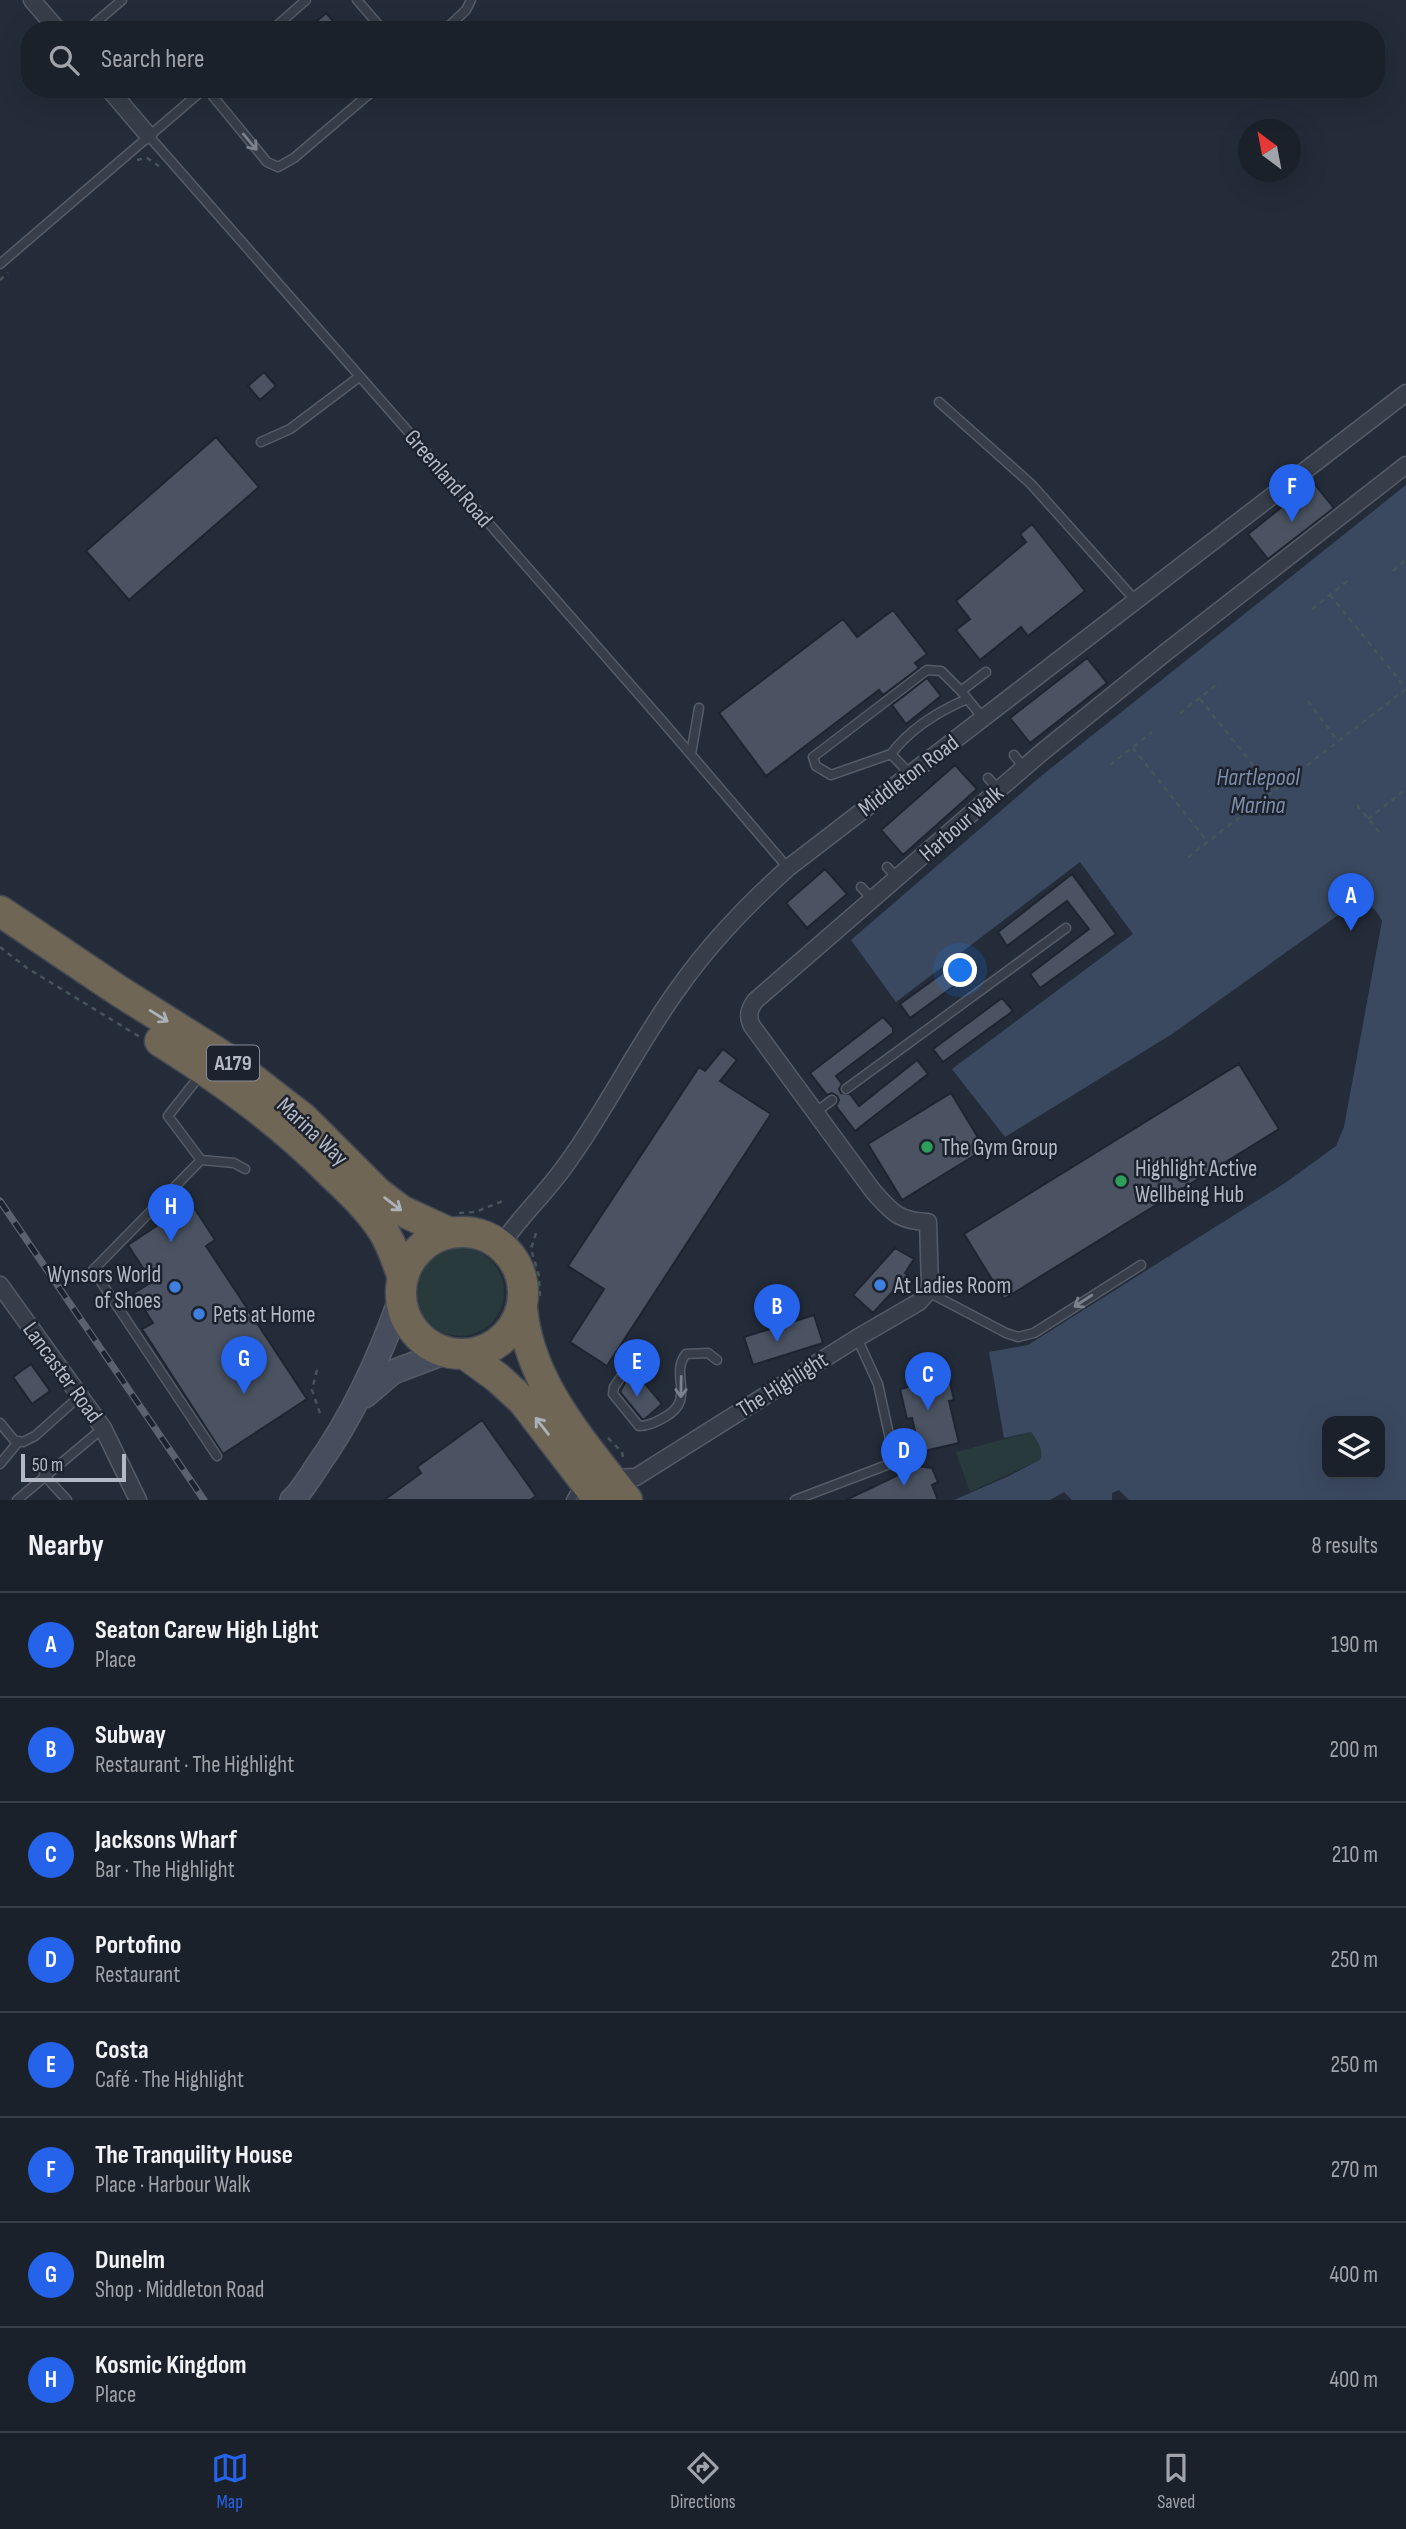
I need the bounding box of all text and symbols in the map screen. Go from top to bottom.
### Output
search box [21,21,1385,98]
icon: search [45,41,83,79]
text: Search here [101,44,204,75]
north arrow [1238,119,1301,182]
one-way arrow [242,132,258,150]
street label: Greenland Road [398,424,498,533]
pin: F [1269,464,1315,522]
street label: Middleton Road [853,729,964,823]
water label: Hartlepool Marina [1216,763,1300,820]
street label: Harbour Walk [914,779,1010,868]
pin: A [1328,873,1374,931]
your location [943,953,977,987]
one-way arrow [149,1009,168,1024]
road number: A179 [207,1046,259,1080]
street label: Marina Way [271,1092,354,1172]
place label: The Gym Group [941,1134,1058,1162]
marker: The Gym Group [919,1139,935,1155]
place label: Highlight Active Wellbeing Hub [1135,1155,1257,1209]
marker: Highlight Active Wellbeing Hub [1113,1173,1129,1189]
pin: H [148,1184,194,1242]
one-way arrow [383,1196,402,1211]
place label: Wynsors World of Shoes [47,1261,161,1315]
place label: At Ladies Room [893,1272,1011,1300]
marker: At Ladies Room [872,1277,888,1293]
marker: Wynsors World of Shoes [167,1279,183,1295]
pin: B [754,1284,800,1342]
one-way arrow [1074,1295,1094,1309]
place label: Pets at Home [213,1301,315,1329]
marker: Pets at Home [191,1306,207,1322]
street label: Lancaster Road [16,1317,108,1428]
pin: G [221,1336,267,1394]
pin: E [614,1339,660,1397]
street label: The Highlight [732,1346,833,1424]
pin: C [905,1352,951,1410]
one-way arrow [674,1376,688,1399]
map controls [1322,1416,1385,1479]
button: layers [1322,1416,1385,1479]
one-way arrow [535,1418,550,1436]
pin: D [881,1428,927,1486]
scale bar [21,1451,126,1483]
text: 50 m [32,1454,63,1477]
text: Nearby [28,1528,104,1564]
text: 8 results [1312,1532,1378,1560]
text: Seaton Carew High Light [95,1615,319,1646]
text: A [46,1631,56,1659]
text: 190 m [1331,1631,1378,1659]
text: Place [95,1646,136,1674]
text: Subway [95,1720,166,1751]
text: B [46,1736,56,1764]
text: 200 m [1330,1736,1378,1764]
text: Restaurant · The Highlight [95,1751,294,1779]
text: Jacksons Wharf [95,1825,237,1856]
text: C [45,1841,57,1869]
text: 210 m [1332,1841,1378,1869]
text: Bar · The Highlight [95,1856,235,1884]
text: Portofino [95,1930,181,1961]
text: D [45,1946,57,1974]
text: 250 m [1331,1946,1378,1974]
text: Restaurant [95,1961,180,1989]
text: Costa [95,2035,149,2066]
text: E [46,2051,56,2079]
text: 250 m [1331,2051,1378,2079]
text: Café · The Highlight [95,2066,244,2094]
text: The Tranquility House [95,2140,293,2171]
text: F [46,2156,56,2184]
text: 270 m [1331,2156,1378,2184]
text: Place · Harbour Walk [95,2171,250,2199]
text: Dunelm [95,2245,165,2276]
text: G [45,2261,57,2289]
text: 400 m [1329,2261,1378,2289]
text: Shop · Middleton Road [95,2276,264,2304]
text: Kosmic Kingdom [95,2350,247,2381]
text: H [45,2366,57,2394]
text: 400 m [1329,2366,1378,2394]
text: Place [95,2381,136,2409]
tab: Map [211,2449,249,2514]
tab: Directions [670,2449,736,2514]
tab: Saved [1157,2449,1195,2514]

